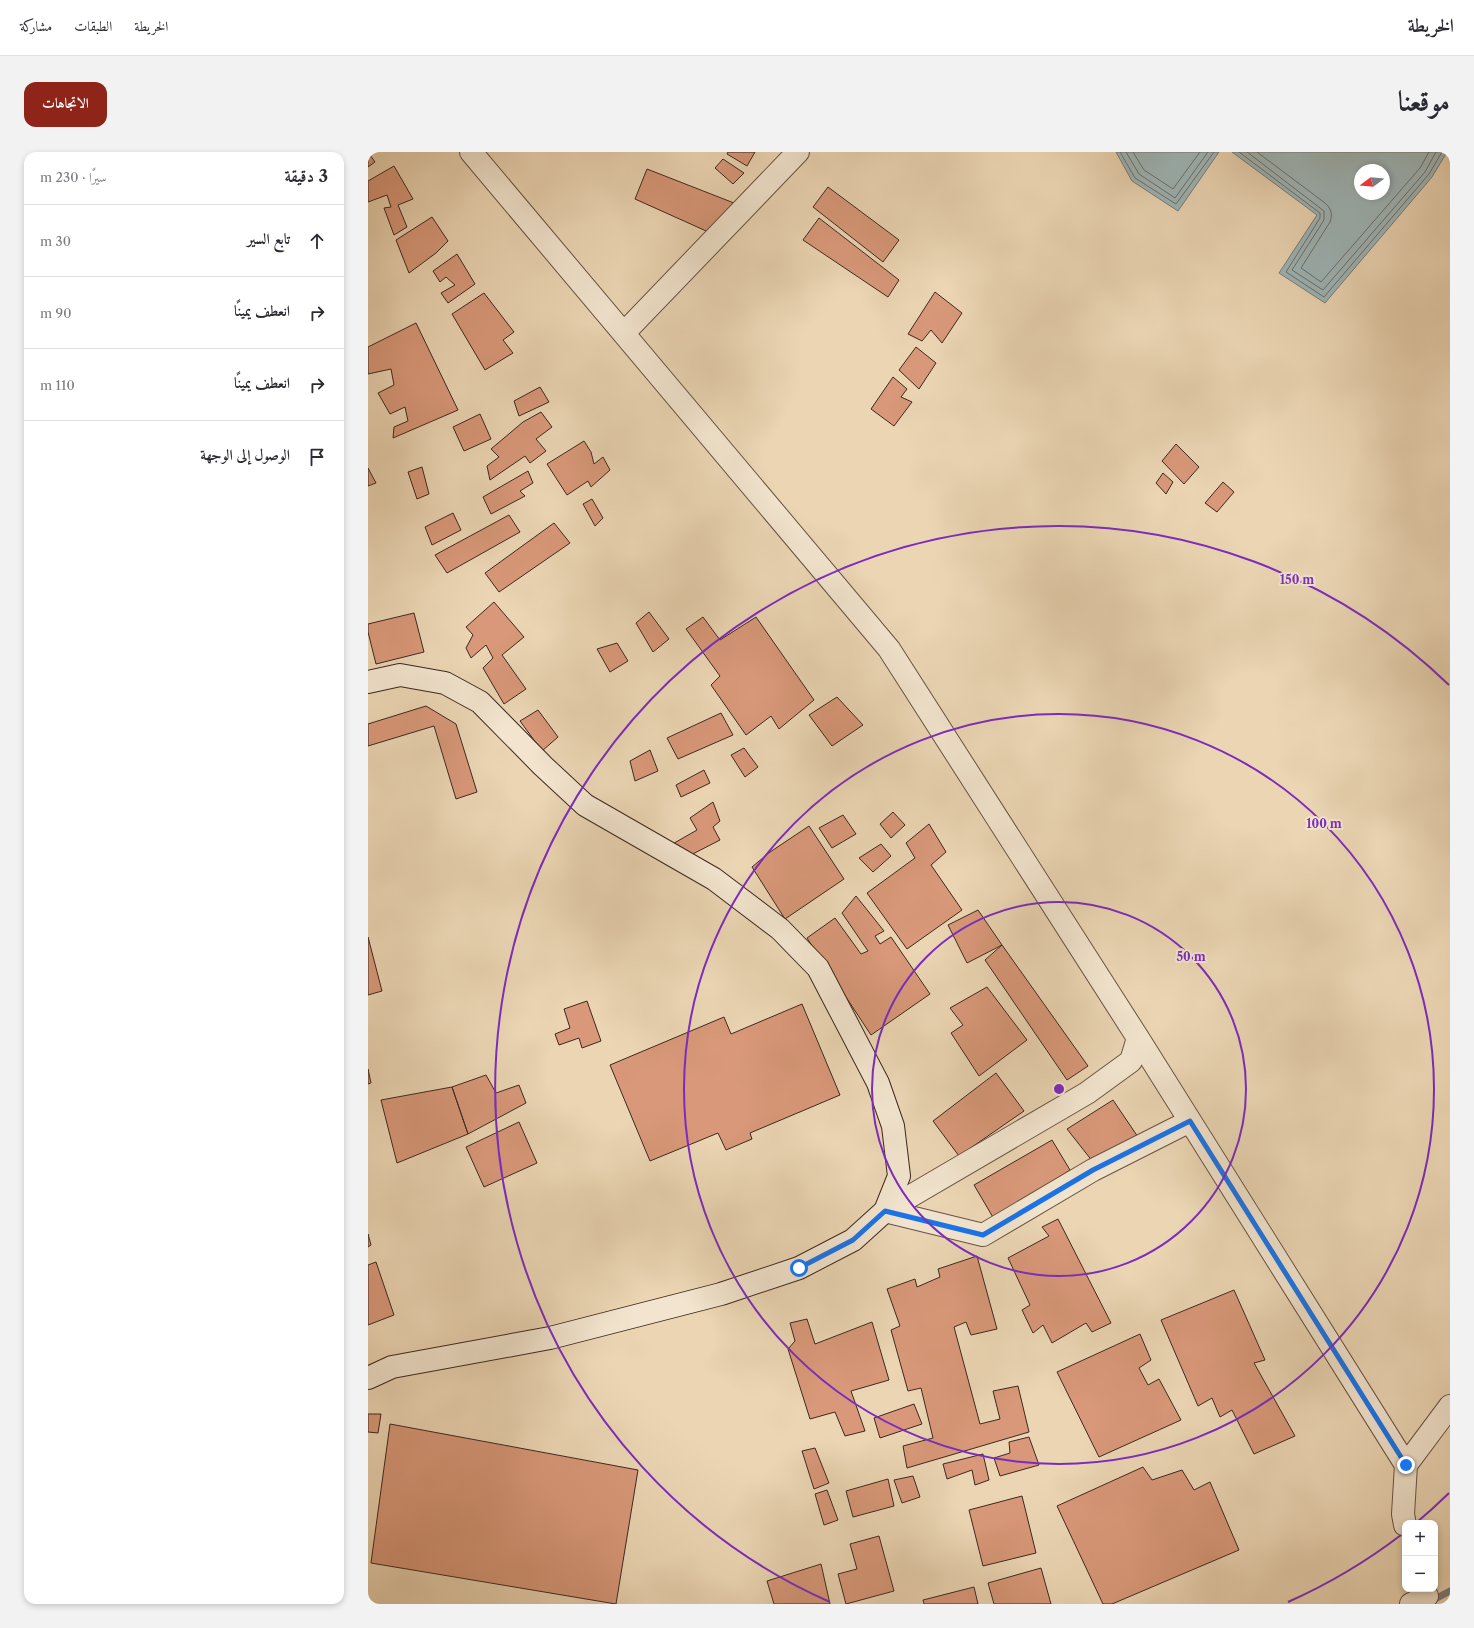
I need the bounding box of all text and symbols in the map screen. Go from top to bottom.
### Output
text: الخريطة [1408,14,1454,37]
text: مشاركة [20,17,52,35]
text: الطبقات [74,17,112,35]
text: الخريطة [134,17,168,35]
button: الاتجاهات [24,82,107,127]
text: موقعنا [1398,84,1450,118]
north arrow [1354,164,1390,200]
text: 3 دقيقة [284,166,328,186]
text: سيرًا · 230 m [40,169,106,185]
text: تابع السير [247,229,290,248]
icon: ahead [306,230,328,252]
text: 30 m [40,233,71,249]
text: انعطف يمينًا [234,301,290,320]
icon: right [306,302,328,324]
text: 90 m [40,305,71,321]
text: انعطف يمينًا [234,373,290,392]
icon: right [306,374,328,396]
text: 110 m [40,377,75,393]
text: الوصول إلى الوجهة [200,445,290,464]
icon: arrive [306,446,328,468]
text: 150 m [1280,572,1314,587]
text: 100 m [1306,816,1342,831]
text: 50 m [1176,949,1206,964]
centre of rings [1052,1082,1066,1096]
route start [790,1259,808,1277]
route end [1397,1456,1415,1474]
map controls [1402,1520,1438,1592]
button: + [1402,1520,1438,1556]
button: − [1402,1556,1438,1592]

